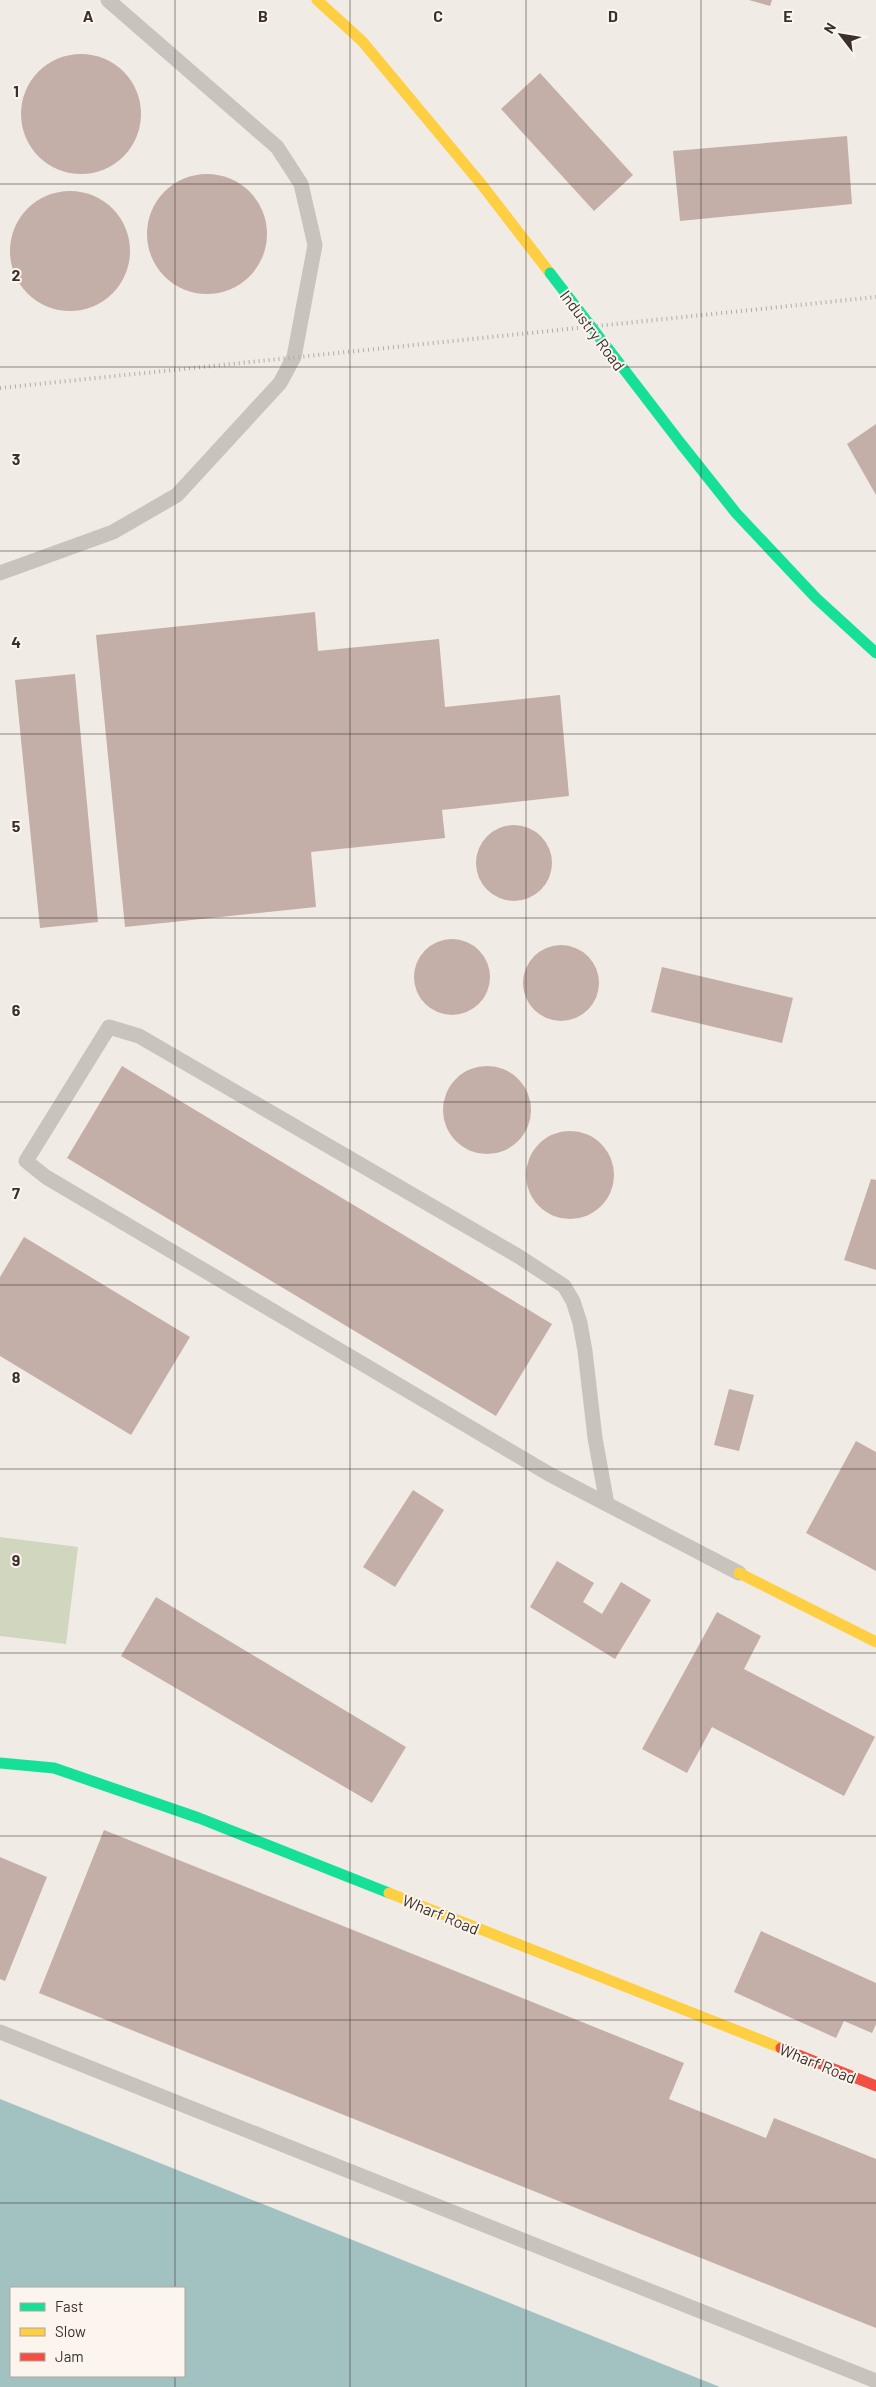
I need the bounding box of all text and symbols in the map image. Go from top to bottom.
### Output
text: A [83,6,94,25]
text: B [258,6,268,25]
text: C [433,6,443,25]
text: D [608,6,618,25]
text: E [783,6,793,25]
north arrow [816,10,866,60]
text: N [820,20,839,36]
text: 1 [13,81,19,100]
text: 2 [12,265,21,284]
street label: Industry Road [557,286,629,374]
text: 3 [12,449,20,468]
text: 4 [11,632,21,651]
text: 5 [12,816,21,835]
text: 6 [12,1000,21,1019]
text: 7 [12,1183,20,1202]
text: 8 [12,1367,21,1386]
text: 9 [12,1550,20,1569]
street label: Wharf Road [400,1890,482,1938]
street label: Wharf Road [777,2039,859,2087]
legend [10,2287,185,2377]
text: Fast [55,2297,83,2315]
text: Slow [55,2322,86,2340]
text: Jam [55,2347,84,2365]

